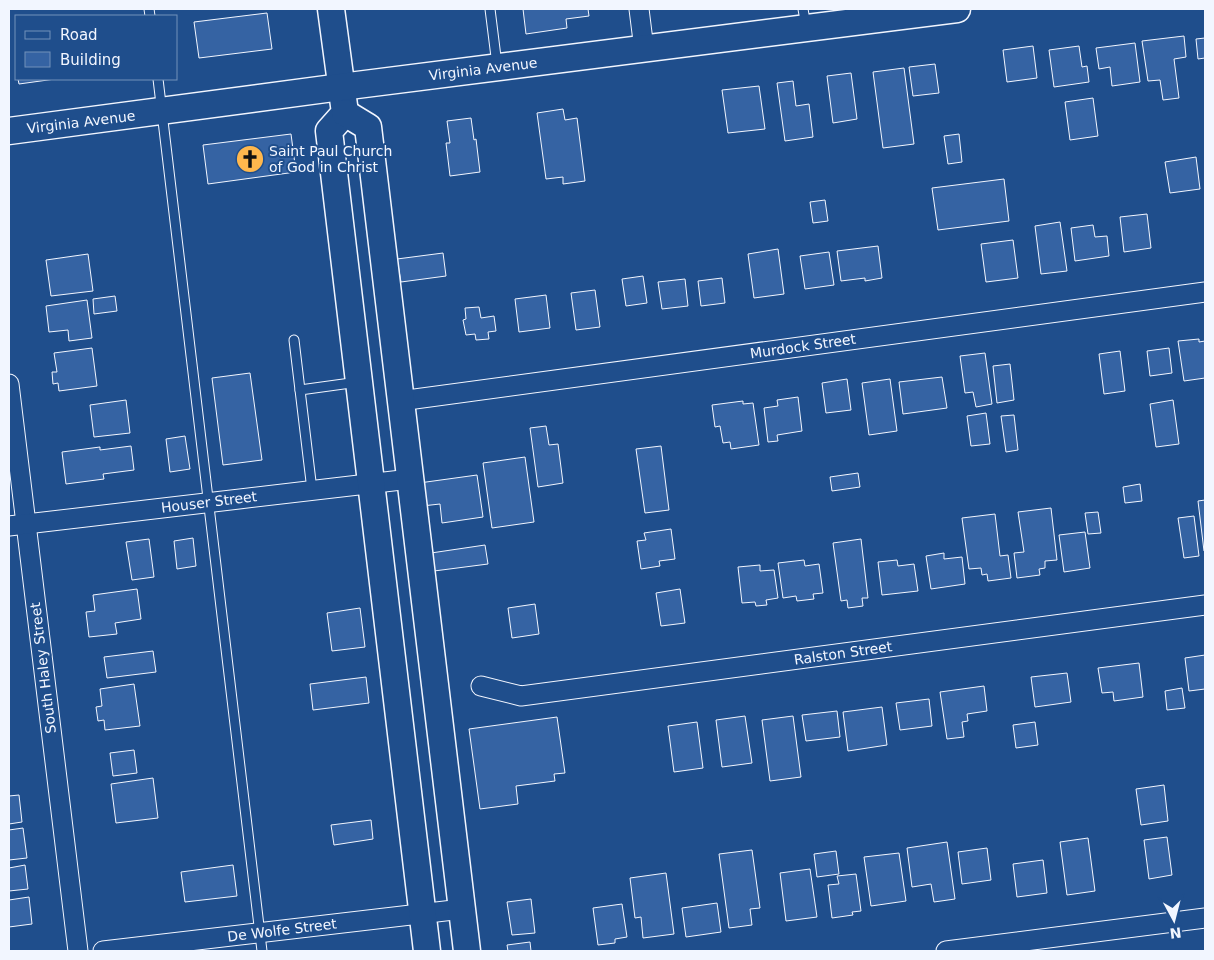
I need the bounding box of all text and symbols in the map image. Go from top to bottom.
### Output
legend [15,15,178,80]
text: Road [60,26,98,44]
text: Building [60,51,121,69]
street label: Virginia Avenue [428,54,538,84]
street label: Virginia Avenue [26,107,136,137]
place label: Saint Paul Church of God in Christ [269,143,392,175]
church icon: Saint Paul Church of God in Christ [235,144,265,174]
street label: Murdock Street [749,331,857,361]
street label: Houser Street [160,488,258,516]
street label: South Haley Street [27,601,59,734]
street label: Ralston Street [793,638,894,668]
north arrow [1149,895,1199,945]
street label: De Wolfe Street [227,915,338,945]
text: N [1169,924,1182,942]

